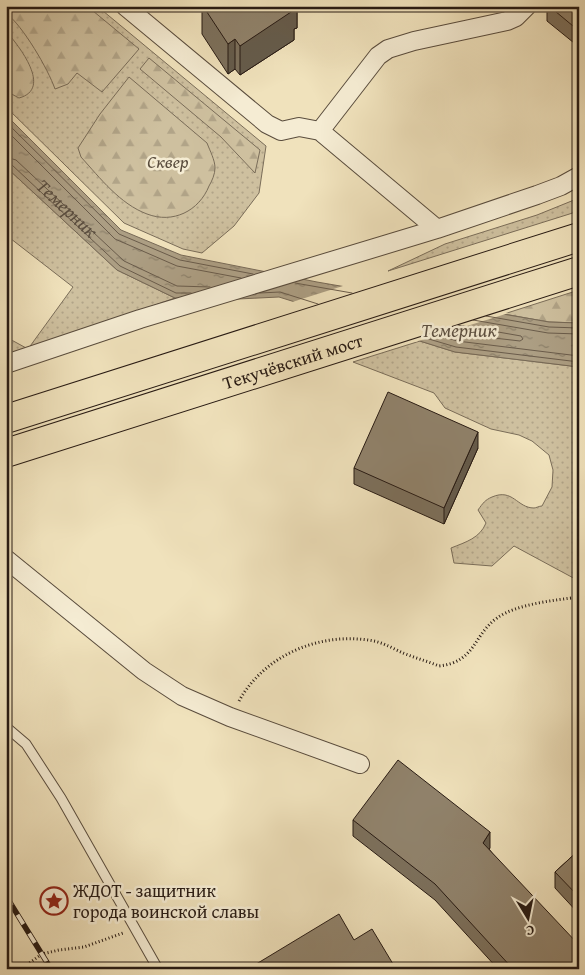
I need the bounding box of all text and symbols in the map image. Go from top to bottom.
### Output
park label: Сквер [147,148,189,175]
water label: Темерник [30,172,105,244]
water label: Темерник [421,316,497,344]
street label: Текучёвский мост [219,326,366,396]
place label: ЖДОТ - защитник города воинской славы [72,877,260,925]
place icon: ЖДОТ - защитник города воинской славы [39,886,69,916]
north arrow [502,892,552,942]
text: С [525,920,536,941]

